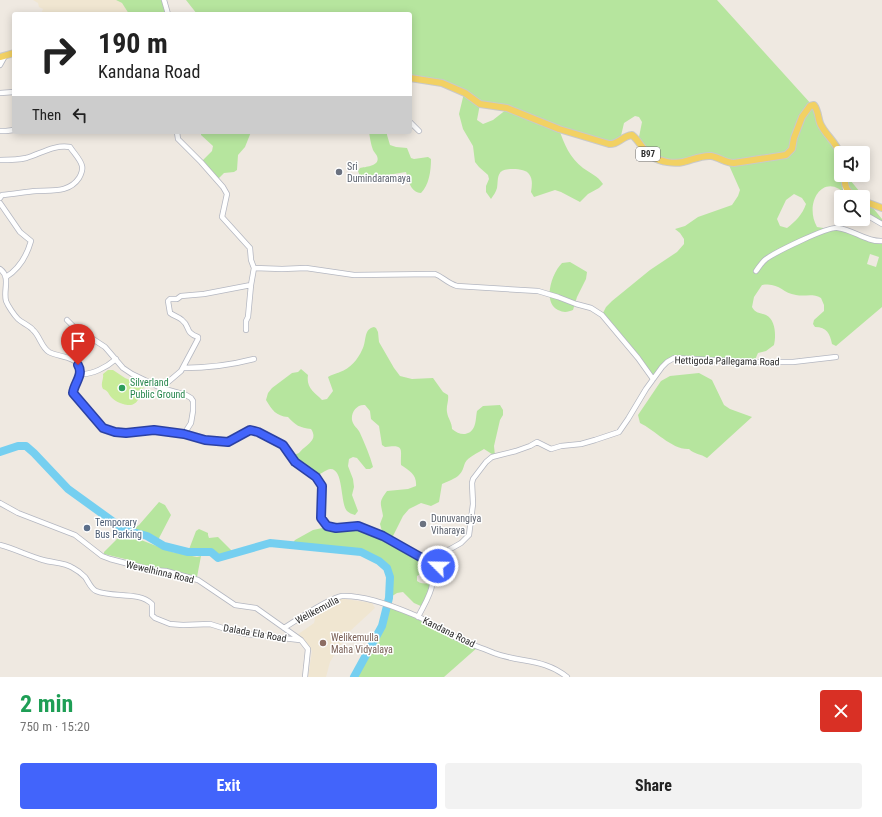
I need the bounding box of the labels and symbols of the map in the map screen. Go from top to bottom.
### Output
road number: B97 [636,147,660,161]
place label: Sri Dumindaramaya [347,161,411,184]
marker: Sri Dumindaramaya [334,167,344,177]
pin [61,324,95,365]
street label: Hettigoda Pallegama Road [674,355,780,367]
place label: Silverland Public Ground [130,377,185,400]
marker: Silverland Public Ground [117,383,127,393]
place label: Dunuvangiya Viharaya [431,513,481,536]
place label: Temporary Bus Parking [95,517,142,540]
marker: Dunuvangiya Viharaya [418,519,428,529]
marker: Temporary Bus Parking [82,523,92,533]
position arrow [417,545,459,587]
street label: Wewelhinna Road [125,559,195,585]
street label: Welikemulla [293,594,341,626]
street label: Kandana Road [421,615,477,649]
street label: Dalada Ela Road [223,622,288,644]
place label: Welikemulla Maha Vidyalaya [331,632,393,655]
marker: Welikemulla Maha Vidyalaya [318,638,328,648]

